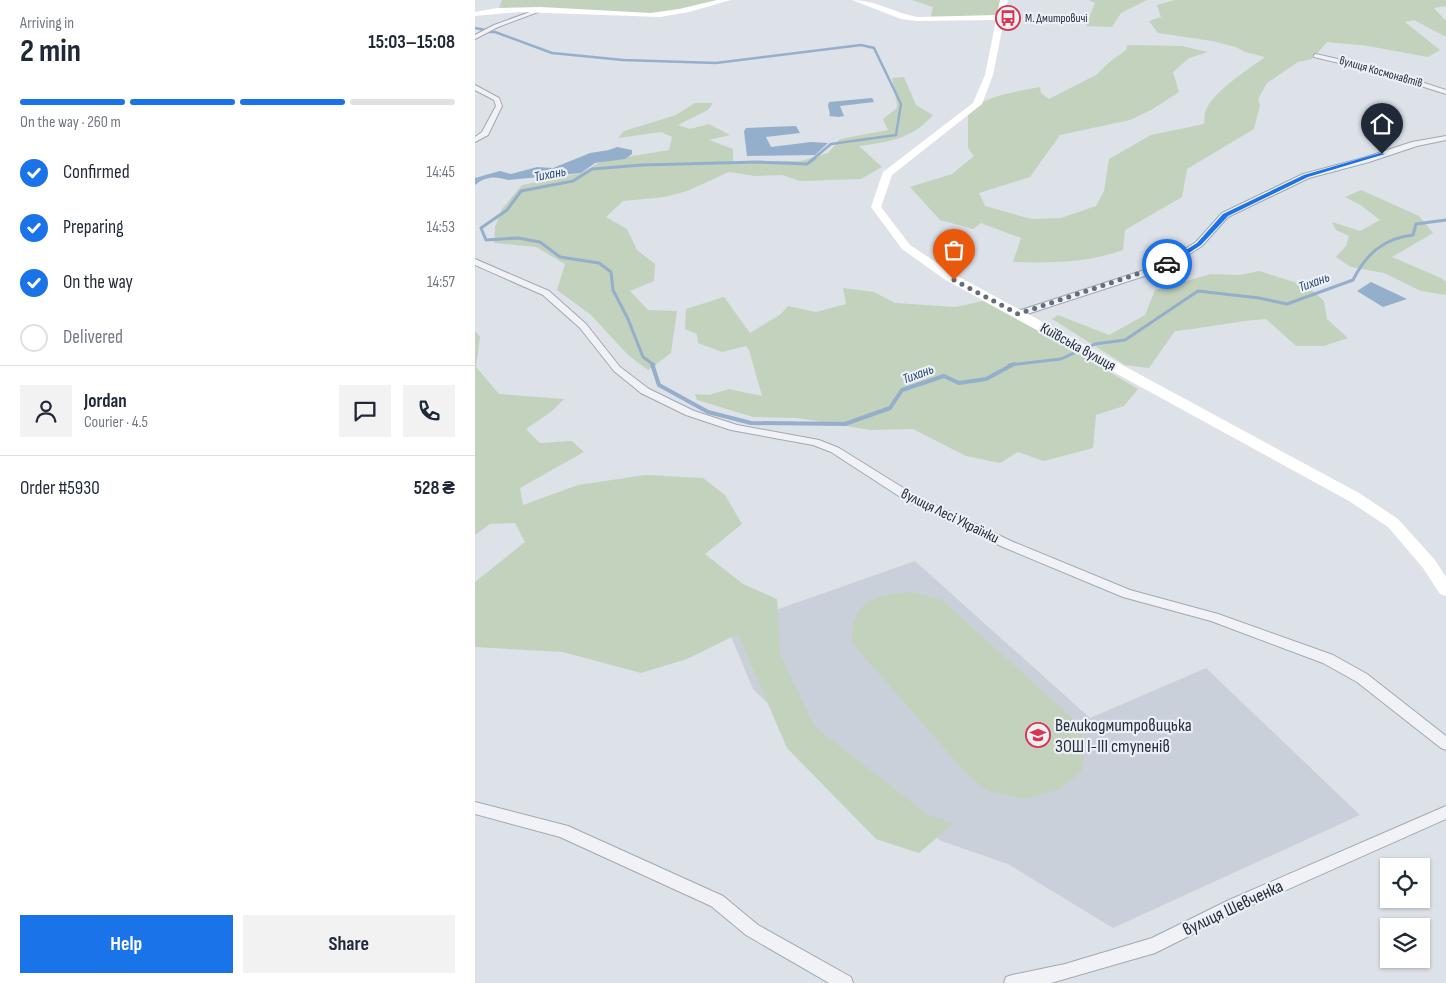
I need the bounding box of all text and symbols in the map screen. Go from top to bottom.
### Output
bus stop icon: М. Дмитровичі [995,5,1021,31]
place label: М. Дмитровичі [1025,11,1088,26]
text: Arriving in [20,14,74,33]
text: 15:03–15:08 [368,31,455,54]
text: 2 min [20,32,81,71]
street label: вулиця Космонавтів [1338,53,1424,91]
pin [1361,103,1403,154]
icon: home [1368,110,1396,138]
text: On the way · 260 m [20,113,121,132]
icon: check [20,159,48,187]
text: Confirmed [63,161,130,184]
water label: Тихань [533,162,568,185]
text: 14:45 [427,163,455,182]
icon: check [20,214,48,242]
text: Preparing [63,216,124,239]
text: 14:53 [427,218,455,237]
pin [933,229,975,280]
icon: bag [940,236,968,264]
courier [1142,239,1192,289]
icon: car [1153,250,1181,278]
water label: Тихань [1296,268,1333,295]
icon: check [20,269,48,297]
text: On the way [63,271,133,294]
text: 14:57 [427,273,455,292]
street label: Київська вулиця [1037,318,1119,376]
text: Delivered [63,326,123,349]
water label: Тихань [900,360,937,387]
button: person [20,385,72,437]
button: chat [339,385,391,437]
button: phone [403,385,455,437]
text: Jordan [84,390,127,413]
text: Courier · 4.5 [84,413,148,432]
text: Order #5930 [20,477,100,500]
text: 528 ₴ [414,477,455,500]
street label: вулиця Лесі Українки [898,484,1002,548]
place label: Великодмитровицька ЗОШ І-ІІІ ступенів [1055,715,1192,757]
school or university icon: Великодмитровицька ЗОШ І-ІІІ ступенів [1025,722,1051,748]
map controls [1380,858,1430,968]
button: locate [1380,858,1430,908]
street label: вулиця Шевченка [1179,876,1287,940]
button: Help [20,915,233,973]
button: Share [243,915,455,973]
button: layers [1380,918,1430,968]

